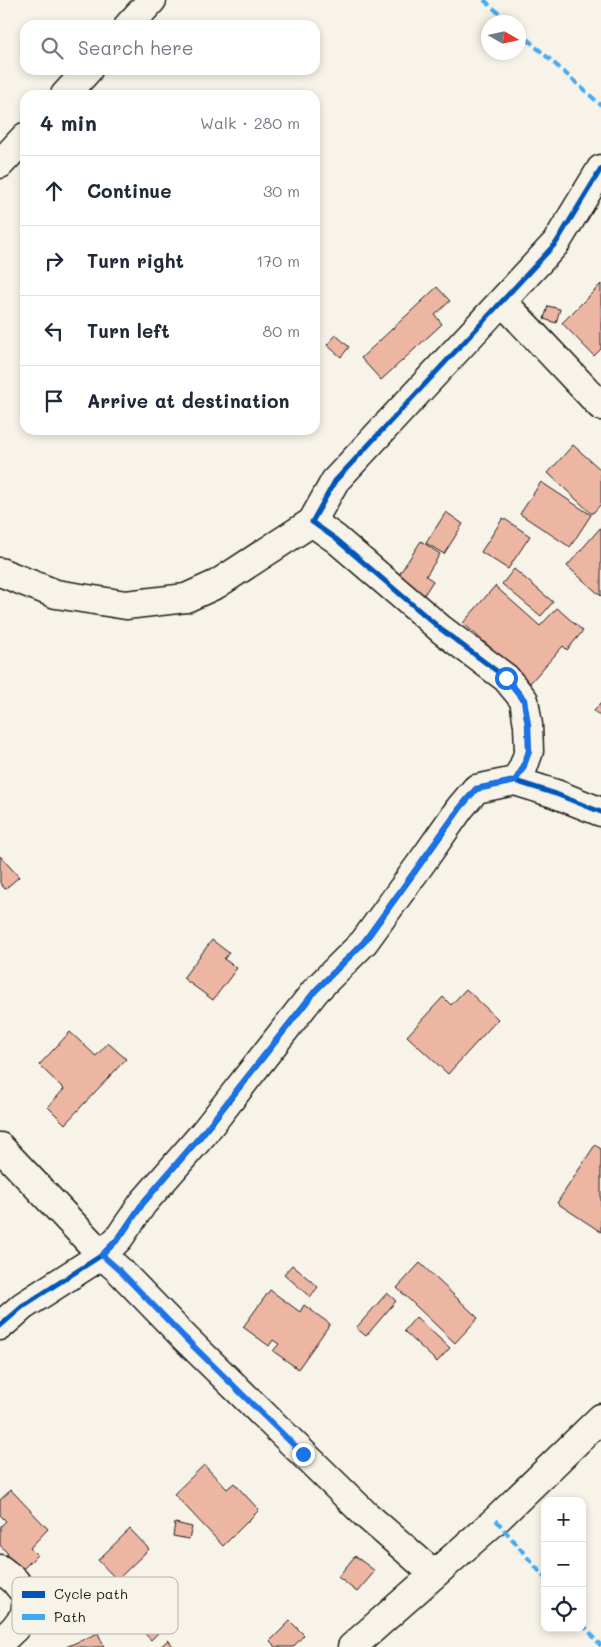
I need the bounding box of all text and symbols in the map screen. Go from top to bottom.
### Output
north arrow [481,15,526,60]
search box [20,20,320,75]
icon: search [38,34,66,62]
text: Search here [78,35,194,60]
text: 4 min [40,109,97,136]
text: Walk · 280 m [200,112,300,133]
icon: ahead [40,177,68,205]
text: Continue [87,178,172,203]
text: 30 m [263,180,300,201]
icon: right [40,247,68,275]
text: Turn right [87,248,184,273]
text: 170 m [256,250,300,271]
icon: left [40,317,68,345]
text: Turn left [87,318,170,343]
text: 80 m [263,320,300,341]
icon: arrive [40,387,68,415]
text: Arrive at destination [87,388,290,413]
route start [495,667,518,690]
route end [292,1443,315,1466]
map controls [541,1497,586,1632]
button: + [541,1497,586,1542]
button: − [541,1542,586,1587]
legend [12,1577,178,1634]
text: Cycle path [54,1584,128,1603]
button: locate [541,1587,586,1632]
text: Path [54,1607,85,1626]

